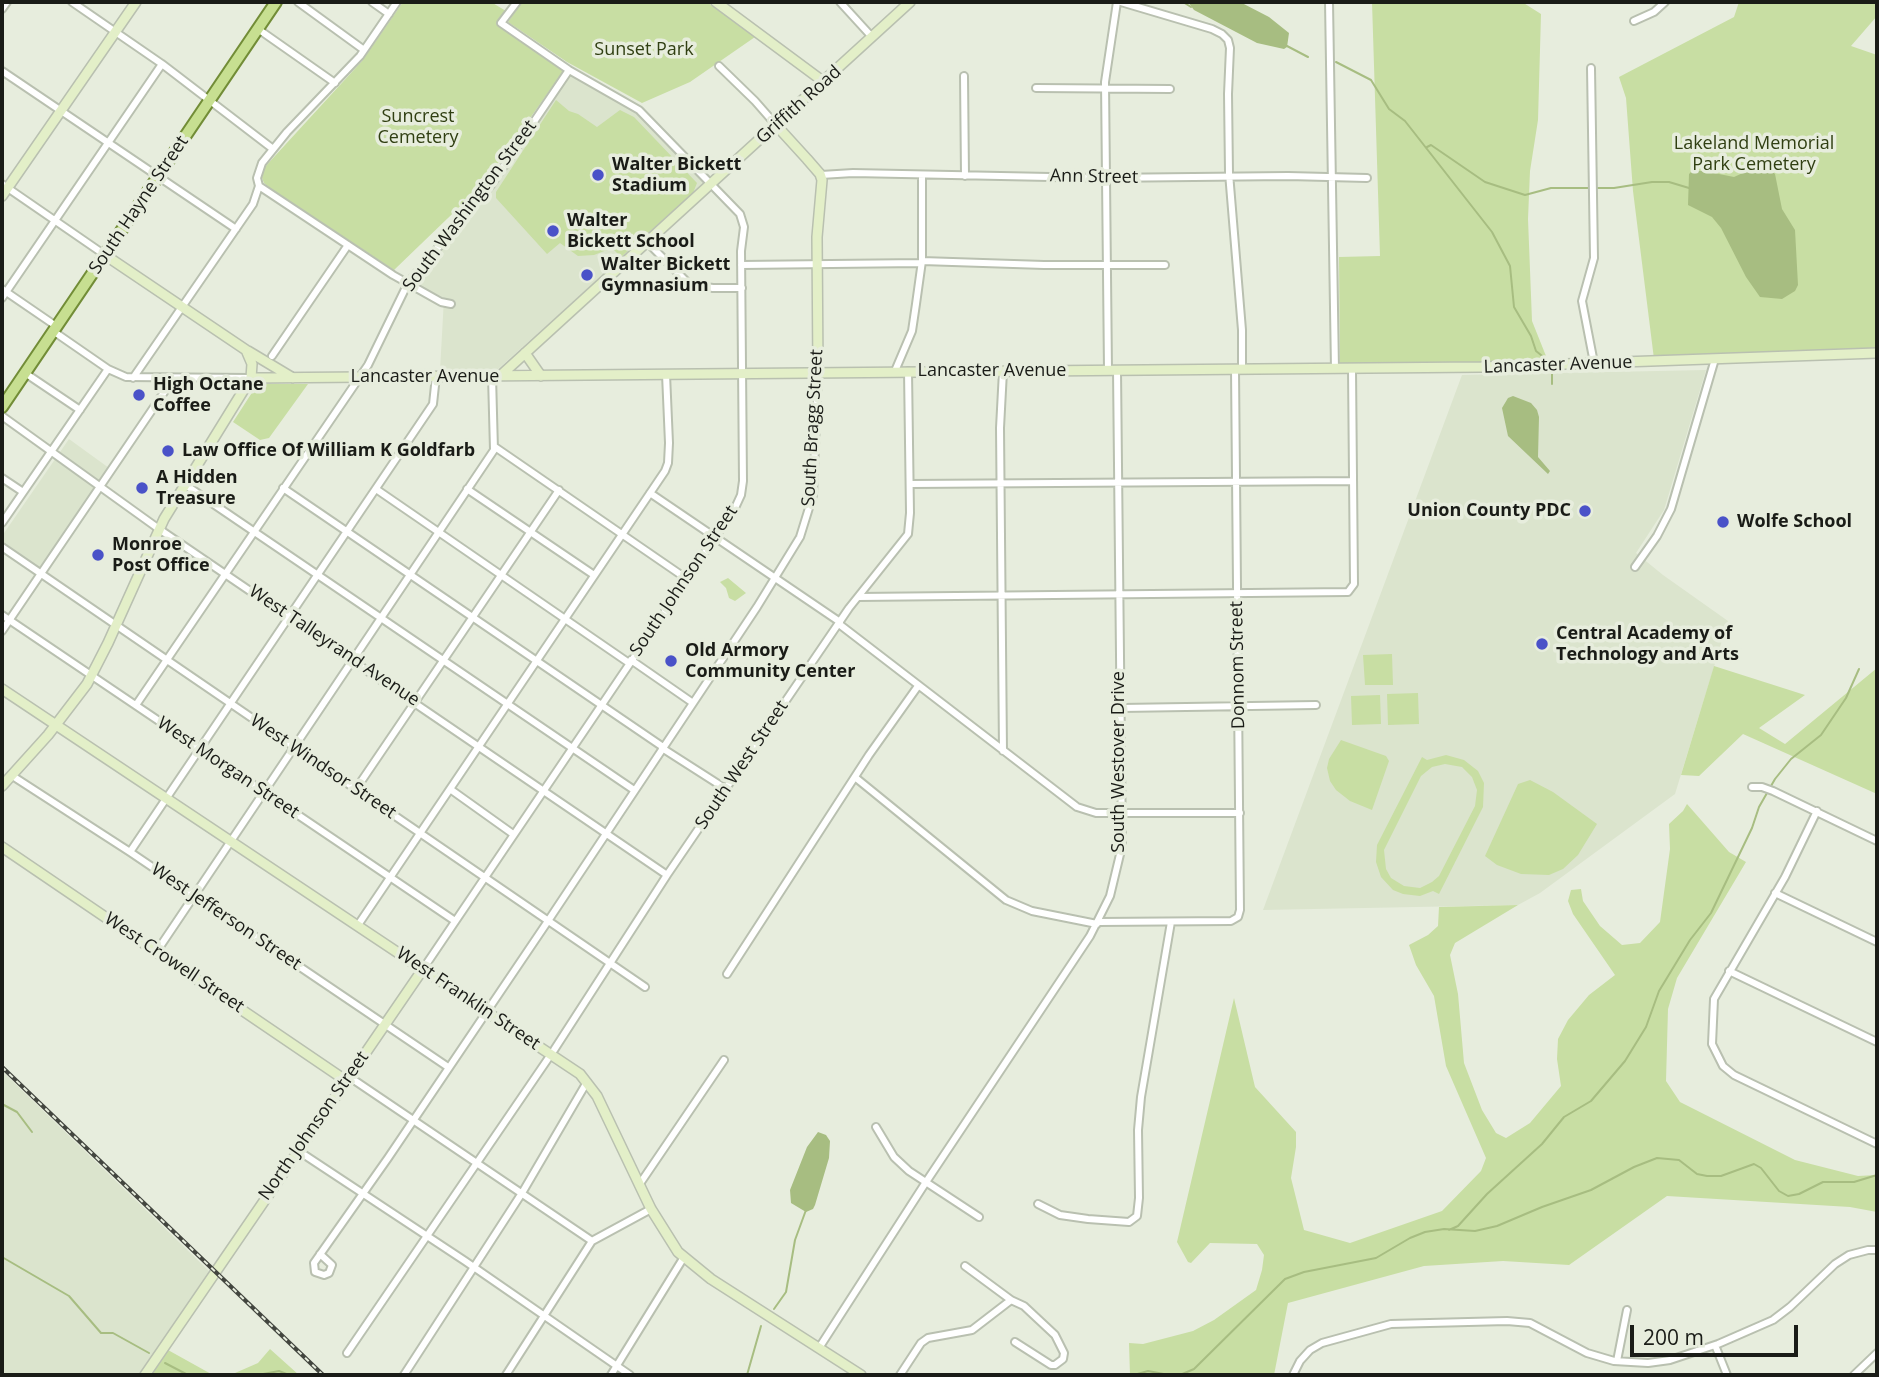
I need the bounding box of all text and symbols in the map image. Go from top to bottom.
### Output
park label: Sunset Park [594,39,694,61]
street label: Griffith Road [752,61,846,149]
park label: Suncrest Cemetery [377,106,459,148]
street label: South Washington Street [399,116,541,296]
street label: South Hayne Street [85,132,193,278]
park label: Lakeland Memorial Park Cemetery [1674,133,1834,176]
place label: Walter Bickett Stadium [612,154,741,196]
street label: Ann Street [1050,165,1138,189]
marker: Walter Bickett Stadium [590,167,606,183]
place label: Walter Bickett School [567,210,695,252]
marker: Walter Bickett School [545,223,561,239]
place label: Walter Bickett Gymnasium [601,254,730,296]
marker: Walter Bickett Gymnasium [579,267,595,283]
street label: South Bragg Street [798,349,828,507]
street label: Lancaster Avenue [1483,352,1633,378]
street label: Lancaster Avenue [918,360,1066,382]
street label: Lancaster Avenue [351,366,499,388]
place label: High Octane Coffee [153,374,264,416]
marker: High Octane Coffee [131,387,147,403]
place label: Law Office Of William K Goldfarb [182,440,475,462]
marker: Law Office Of William K Goldfarb [160,443,176,459]
place label: A Hidden Treasure [156,467,238,510]
marker: A Hidden Treasure [134,480,150,496]
place label: Union County PDC [1407,500,1571,522]
street label: South Johnson Street [626,502,742,660]
marker: Union County PDC [1577,503,1593,519]
place label: Wolfe School [1737,511,1852,533]
marker: Wolfe School [1715,514,1731,530]
place label: Monroe Post Office [112,534,210,576]
marker: Monroe Post Office [90,547,106,563]
street label: West Talleyrand Avenue [245,581,423,711]
street label: Donnom Street [1226,601,1250,729]
place label: Central Academy of Technology and Arts [1556,623,1739,666]
marker: Central Academy of Technology and Arts [1534,636,1550,652]
place label: Old Armory Community Center [685,640,855,682]
marker: Old Armory Community Center [663,653,679,669]
street label: South Westover Drive [1108,671,1130,853]
street label: South West Street [691,697,793,833]
street label: West Windsor Street [246,710,400,824]
street label: West Morgan Street [153,712,303,824]
street label: West Jefferson Street [147,859,305,975]
street label: West Crowell Street [100,908,248,1018]
street label: West Franklin Street [392,943,544,1055]
street label: North Johnson Street [254,1047,374,1205]
scale bar [1634,1310,1802,1354]
text: 200 m [1643,1323,1704,1351]

